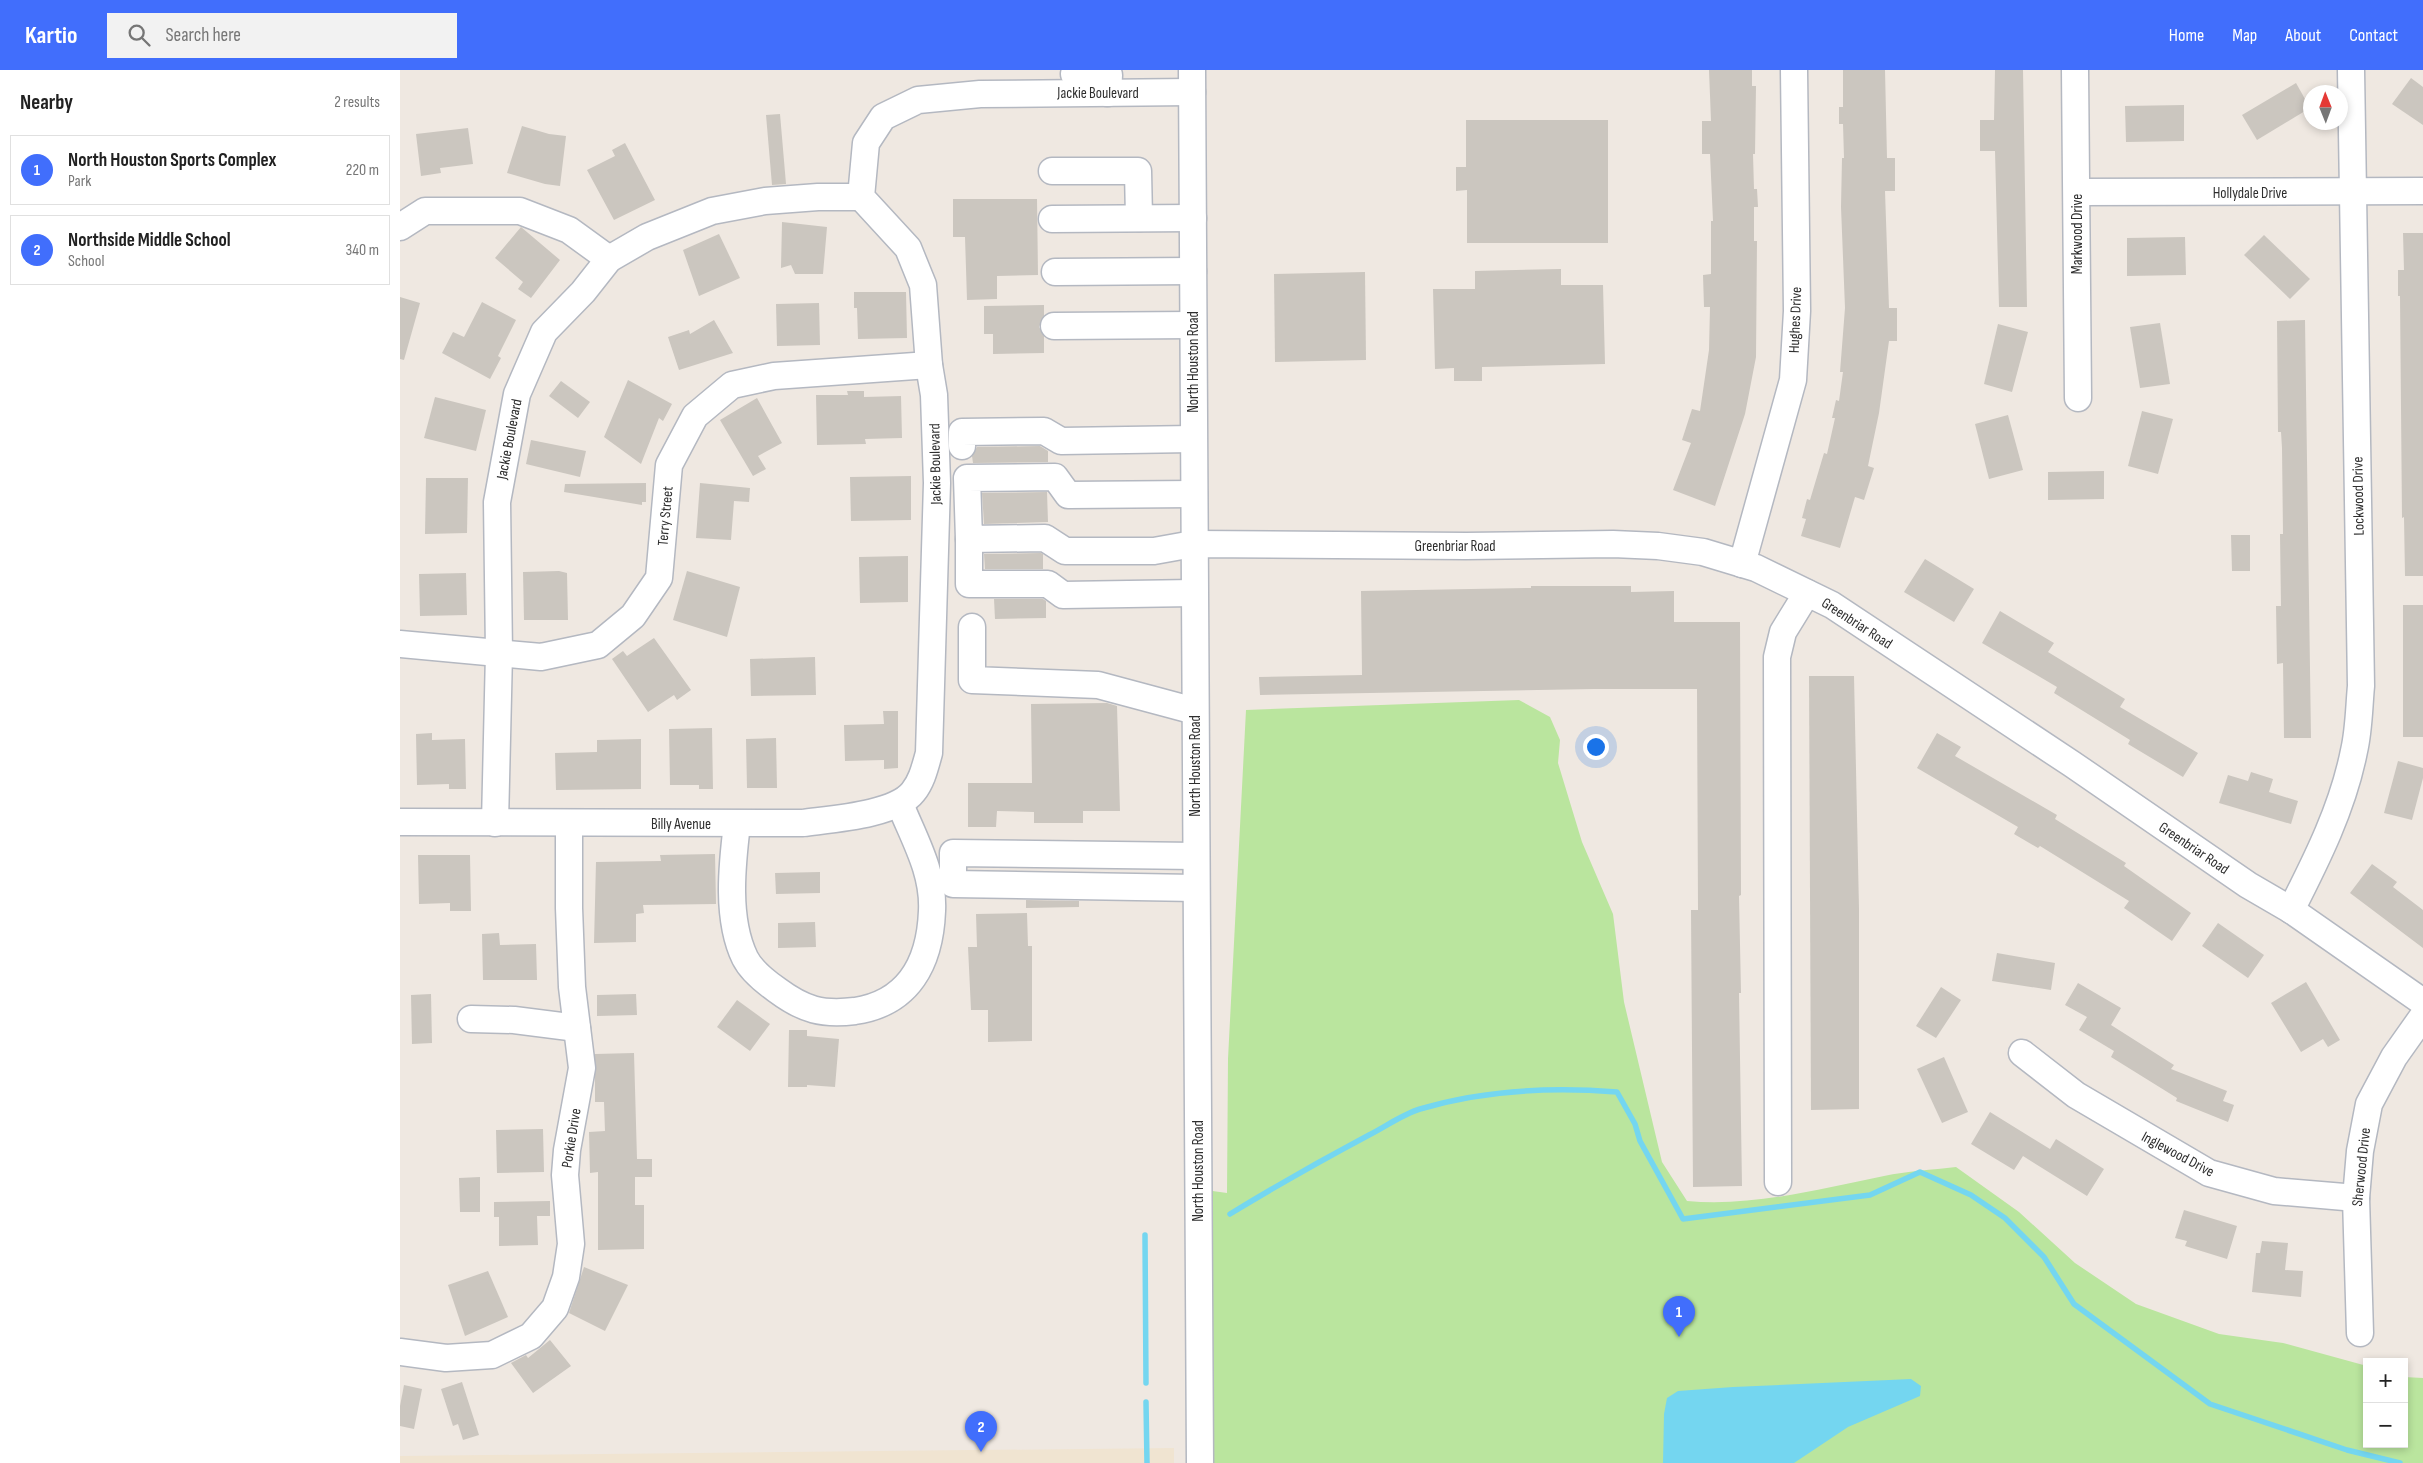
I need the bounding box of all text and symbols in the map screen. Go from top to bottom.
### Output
search box [107,13,457,58]
text: Kartio [25,21,77,50]
icon: search [125,21,153,49]
text: Search here [165,24,241,47]
text: Home [2169,25,2204,46]
text: Map [2232,25,2257,46]
text: About [2285,25,2321,46]
text: Contact [2349,25,2398,46]
street label: Jackie Boulevard [1056,84,1139,103]
north arrow [2303,85,2348,130]
text: Nearby [20,90,73,115]
text: 2 results [334,93,380,112]
text: North Houston Sports Complex [68,149,276,172]
text: 1 [34,161,40,180]
text: 220 m [346,161,379,180]
text: Park [68,172,91,191]
street label: Hollydale Drive [2213,184,2287,203]
street label: Markwood Drive [2068,194,2087,274]
text: Northside Middle School [68,229,231,252]
text: 2 [33,241,41,260]
text: 340 m [346,241,379,260]
text: School [68,252,104,271]
street label: Hughes Drive [1785,287,1806,353]
street label: North Houston Road [1184,311,1203,413]
street label: Jackie Boulevard [492,397,527,482]
street label: Jackie Boulevard [925,423,946,506]
street label: Lockwood Drive [2348,456,2369,536]
street label: Terry Street [653,485,678,547]
street label: Greenbriar Road [1415,537,1495,556]
street label: Greenbriar Road [1818,593,1896,653]
street label: North Houston Road [1186,715,1205,817]
your location [1583,734,1609,760]
street label: Billy Avenue [651,815,711,834]
street label: Greenbriar Road [2155,818,2233,879]
street label: Porkie Drive [557,1107,586,1169]
street label: North Houston Road [1189,1120,1208,1222]
street label: Inglewood Drive [2138,1127,2217,1182]
street label: Sherwood Drive [2348,1127,2375,1207]
pin: 1 [1663,1296,1695,1337]
map controls [2363,1358,2408,1448]
button: + [2363,1358,2408,1403]
button: − [2363,1403,2408,1448]
pin: 2 [965,1411,997,1452]

